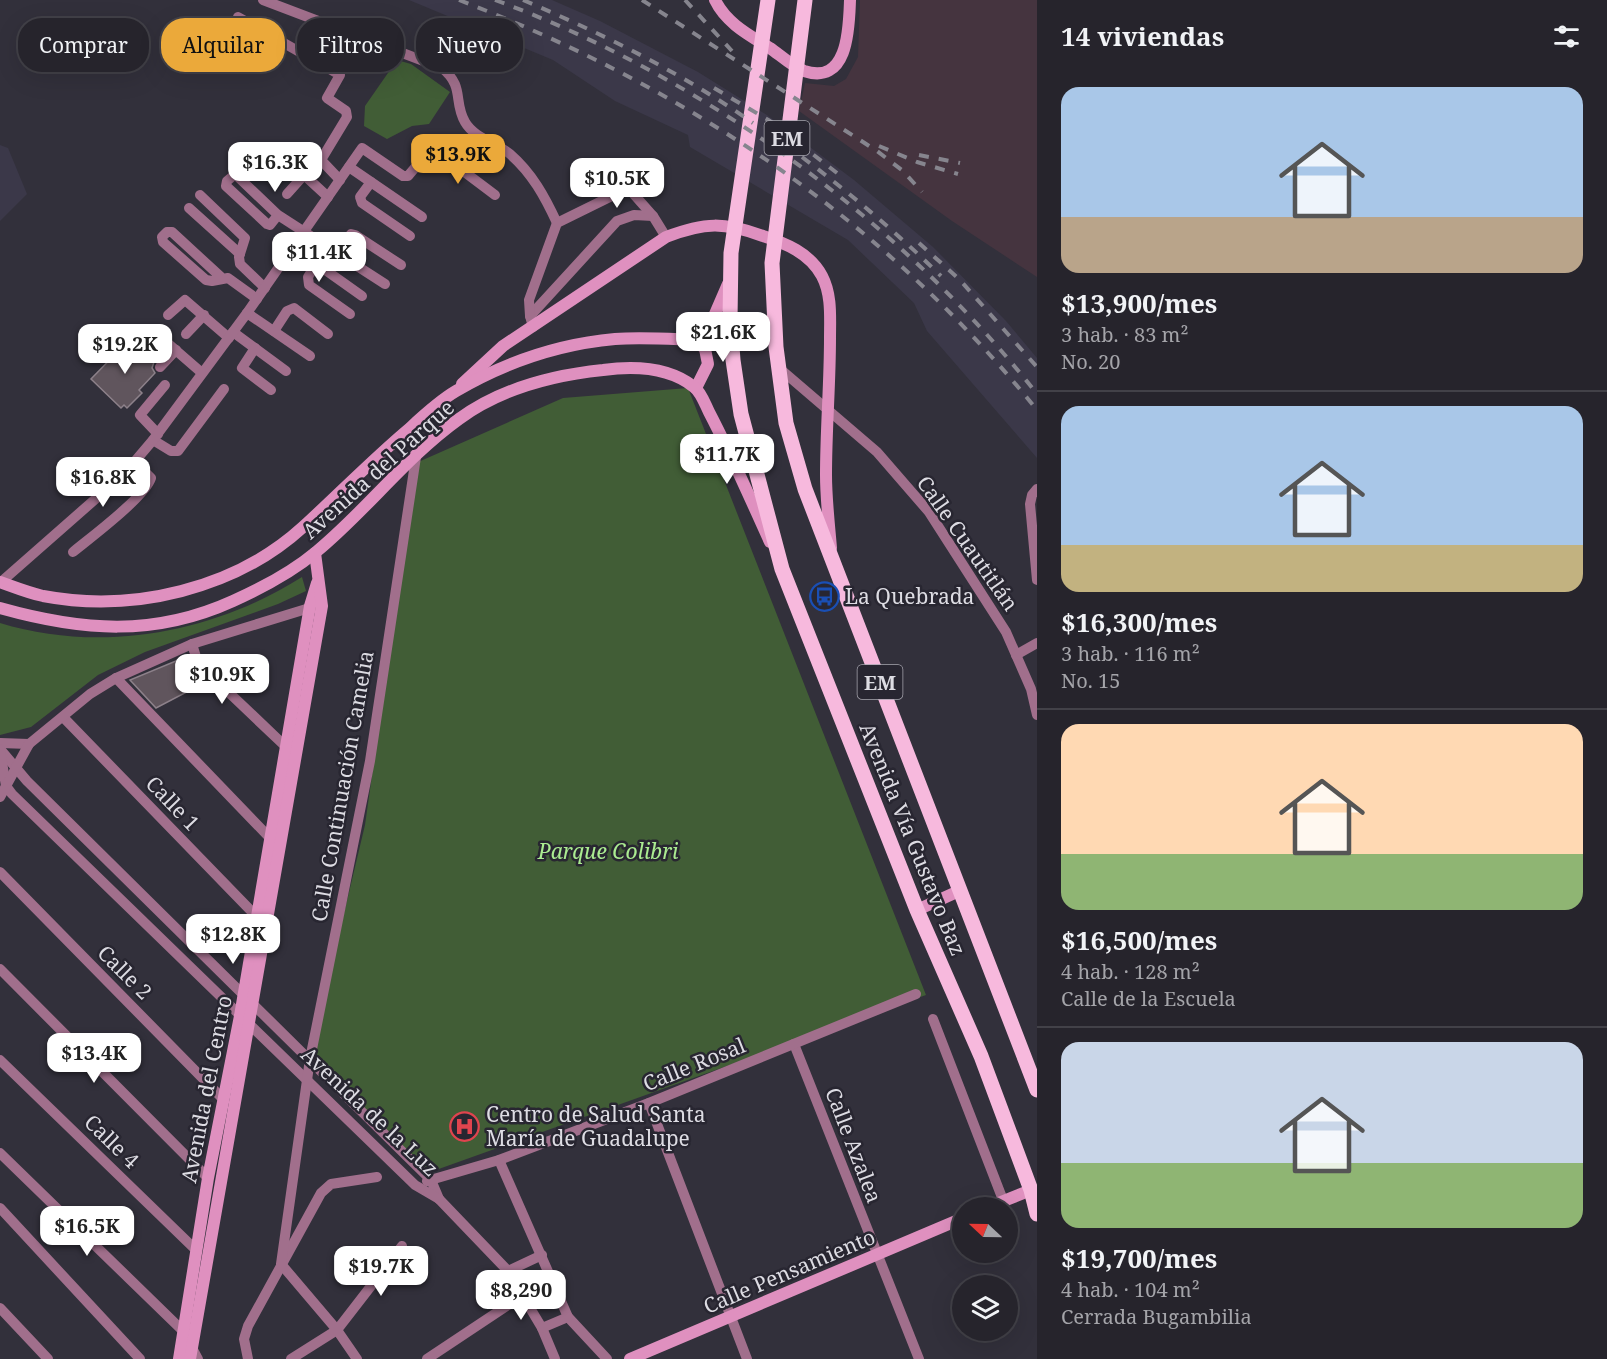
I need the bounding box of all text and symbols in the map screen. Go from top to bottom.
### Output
chip: Comprar [18,18,149,72]
chip: Alquilar [161,18,285,72]
chip: Filtros [297,18,404,72]
chip: Nuevo [416,18,523,72]
text: 14 viviendas [1061,18,1224,54]
icon: filters [1550,20,1583,53]
road number: EM [764,121,810,155]
icon: home [1268,126,1376,234]
pin: $13.9K [409,134,507,185]
text: $13.9K [425,140,491,167]
pin: $16.3K [226,142,324,193]
text: $16.3K [242,148,308,175]
pin: $10.5K [568,158,666,209]
text: $10.5K [584,164,650,191]
pin: $11.4K [270,232,368,283]
text: $11.4K [286,238,352,265]
text: $13,900/mes [1061,285,1217,321]
pin: $21.6K [674,312,772,363]
text: $21.6K [690,318,756,345]
text: 3 hab. · 83 m² [1061,321,1188,348]
pin: $19.2K [76,324,174,375]
text: $19.2K [92,330,158,357]
text: No. 20 [1061,348,1120,375]
street label: Avenida del Parque [296,393,460,545]
pin: $11.7K [678,434,776,485]
text: $11.7K [694,440,760,467]
icon: home [1268,445,1376,553]
pin: $16.8K [54,457,152,508]
text: $16.8K [70,463,136,490]
street label: Calle Cuautitlán [911,470,1025,616]
bus stop icon: La Quebrada [808,580,840,612]
place label: La Quebrada [845,582,974,610]
text: $16,300/mes [1061,604,1217,640]
text: 3 hab. · 116 m² [1061,640,1200,667]
street label: Calle Continuación Camelia [304,648,380,924]
pin: $10.9K [173,654,271,705]
text: $10.9K [189,660,255,687]
road number: EM [858,665,902,699]
text: No. 15 [1061,667,1120,694]
street label: Avenida Vía Gustavo Baz [853,719,973,959]
icon: home [1268,763,1376,871]
street label: Calle 1 [140,769,206,837]
park label: Parque Colibri [537,837,679,865]
pin: $12.8K [184,914,282,965]
text: $12.8K [200,920,266,947]
text: $16,500/mes [1061,922,1217,958]
street label: Calle 2 [92,939,158,1005]
text: 4 hab. · 128 m² [1061,958,1200,985]
text: Calle de la Escuela [1061,985,1236,1012]
street label: Avenida del Centro [174,993,238,1185]
street label: Calle Rosal [639,1031,750,1097]
pin: $13.4K [45,1033,143,1084]
text: $13.4K [61,1039,127,1066]
street label: Avenida de la Luz [295,1040,445,1182]
icon: home [1268,1081,1376,1189]
street label: Calle Azalea [819,1083,889,1207]
place label: Centro de Salud Santa María de Guadalupe [486,1100,706,1152]
street label: Calle 4 [78,1108,146,1174]
hospital icon: Centro de Salud Santa María de Guadalupe [449,1110,481,1142]
north arrow [952,1197,1018,1263]
map controls [952,1197,1018,1341]
pin: $16.5K [38,1206,136,1257]
text: $16.5K [54,1212,120,1239]
street label: Calle Pensamiento [699,1222,879,1320]
text: $19,700/mes [1061,1240,1217,1276]
pin: $19.7K [332,1246,430,1297]
text: $19.7K [348,1252,414,1279]
pin: $8,290 [472,1270,570,1321]
button: layers [952,1275,1018,1341]
text: $8,290 [490,1276,552,1303]
text: 4 hab. · 104 m² [1061,1276,1200,1303]
text: Cerrada Bugambilia [1061,1303,1252,1330]

